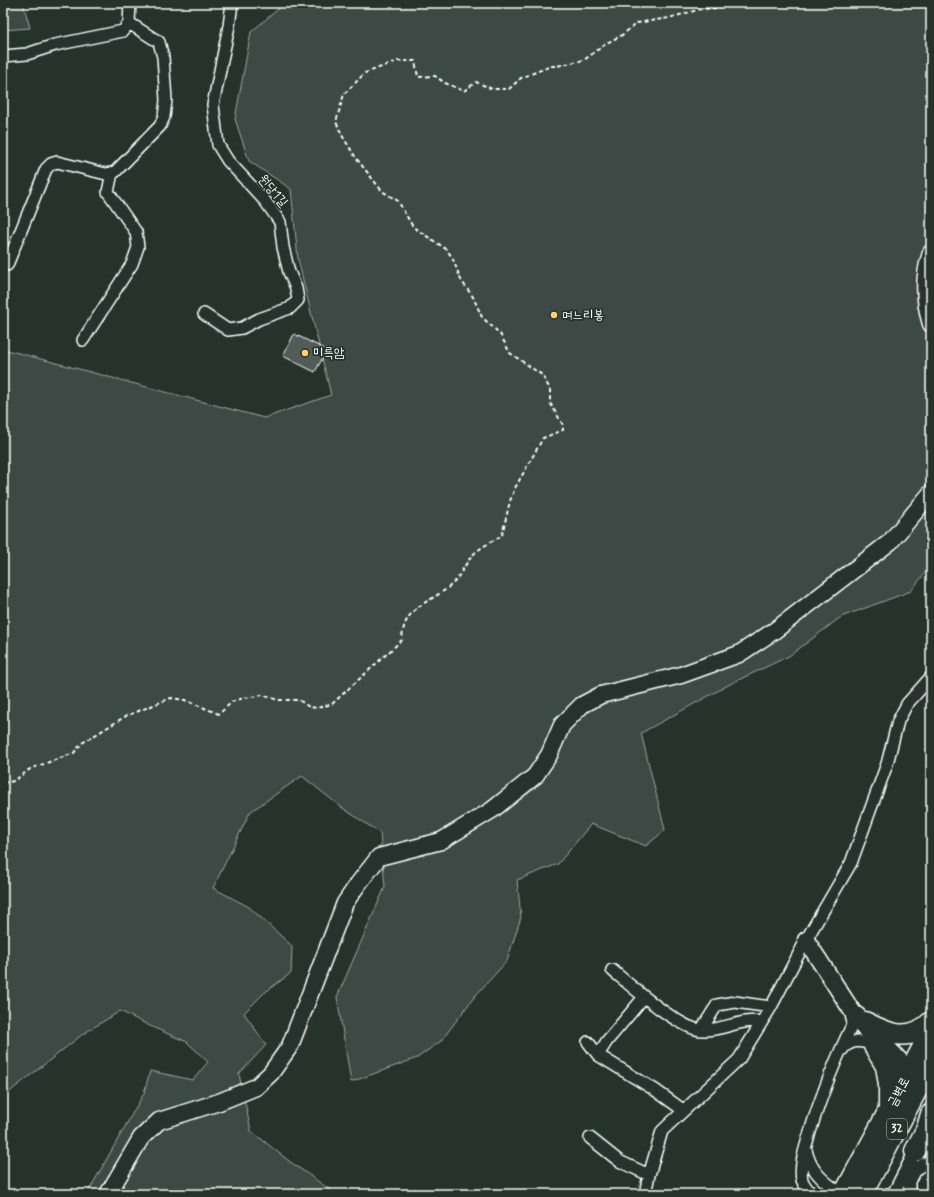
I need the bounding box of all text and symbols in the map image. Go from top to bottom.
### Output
street label: 원당1길 [255,171,291,211]
place label: 며느리봉 [562,307,604,324]
marker: 며느리봉 [549,310,559,320]
place label: 미륵암 [313,345,344,362]
marker: 미륵암 [300,348,310,358]
street label: 금벽로 [884,1074,914,1110]
road number: 32 [887,1119,907,1139]

